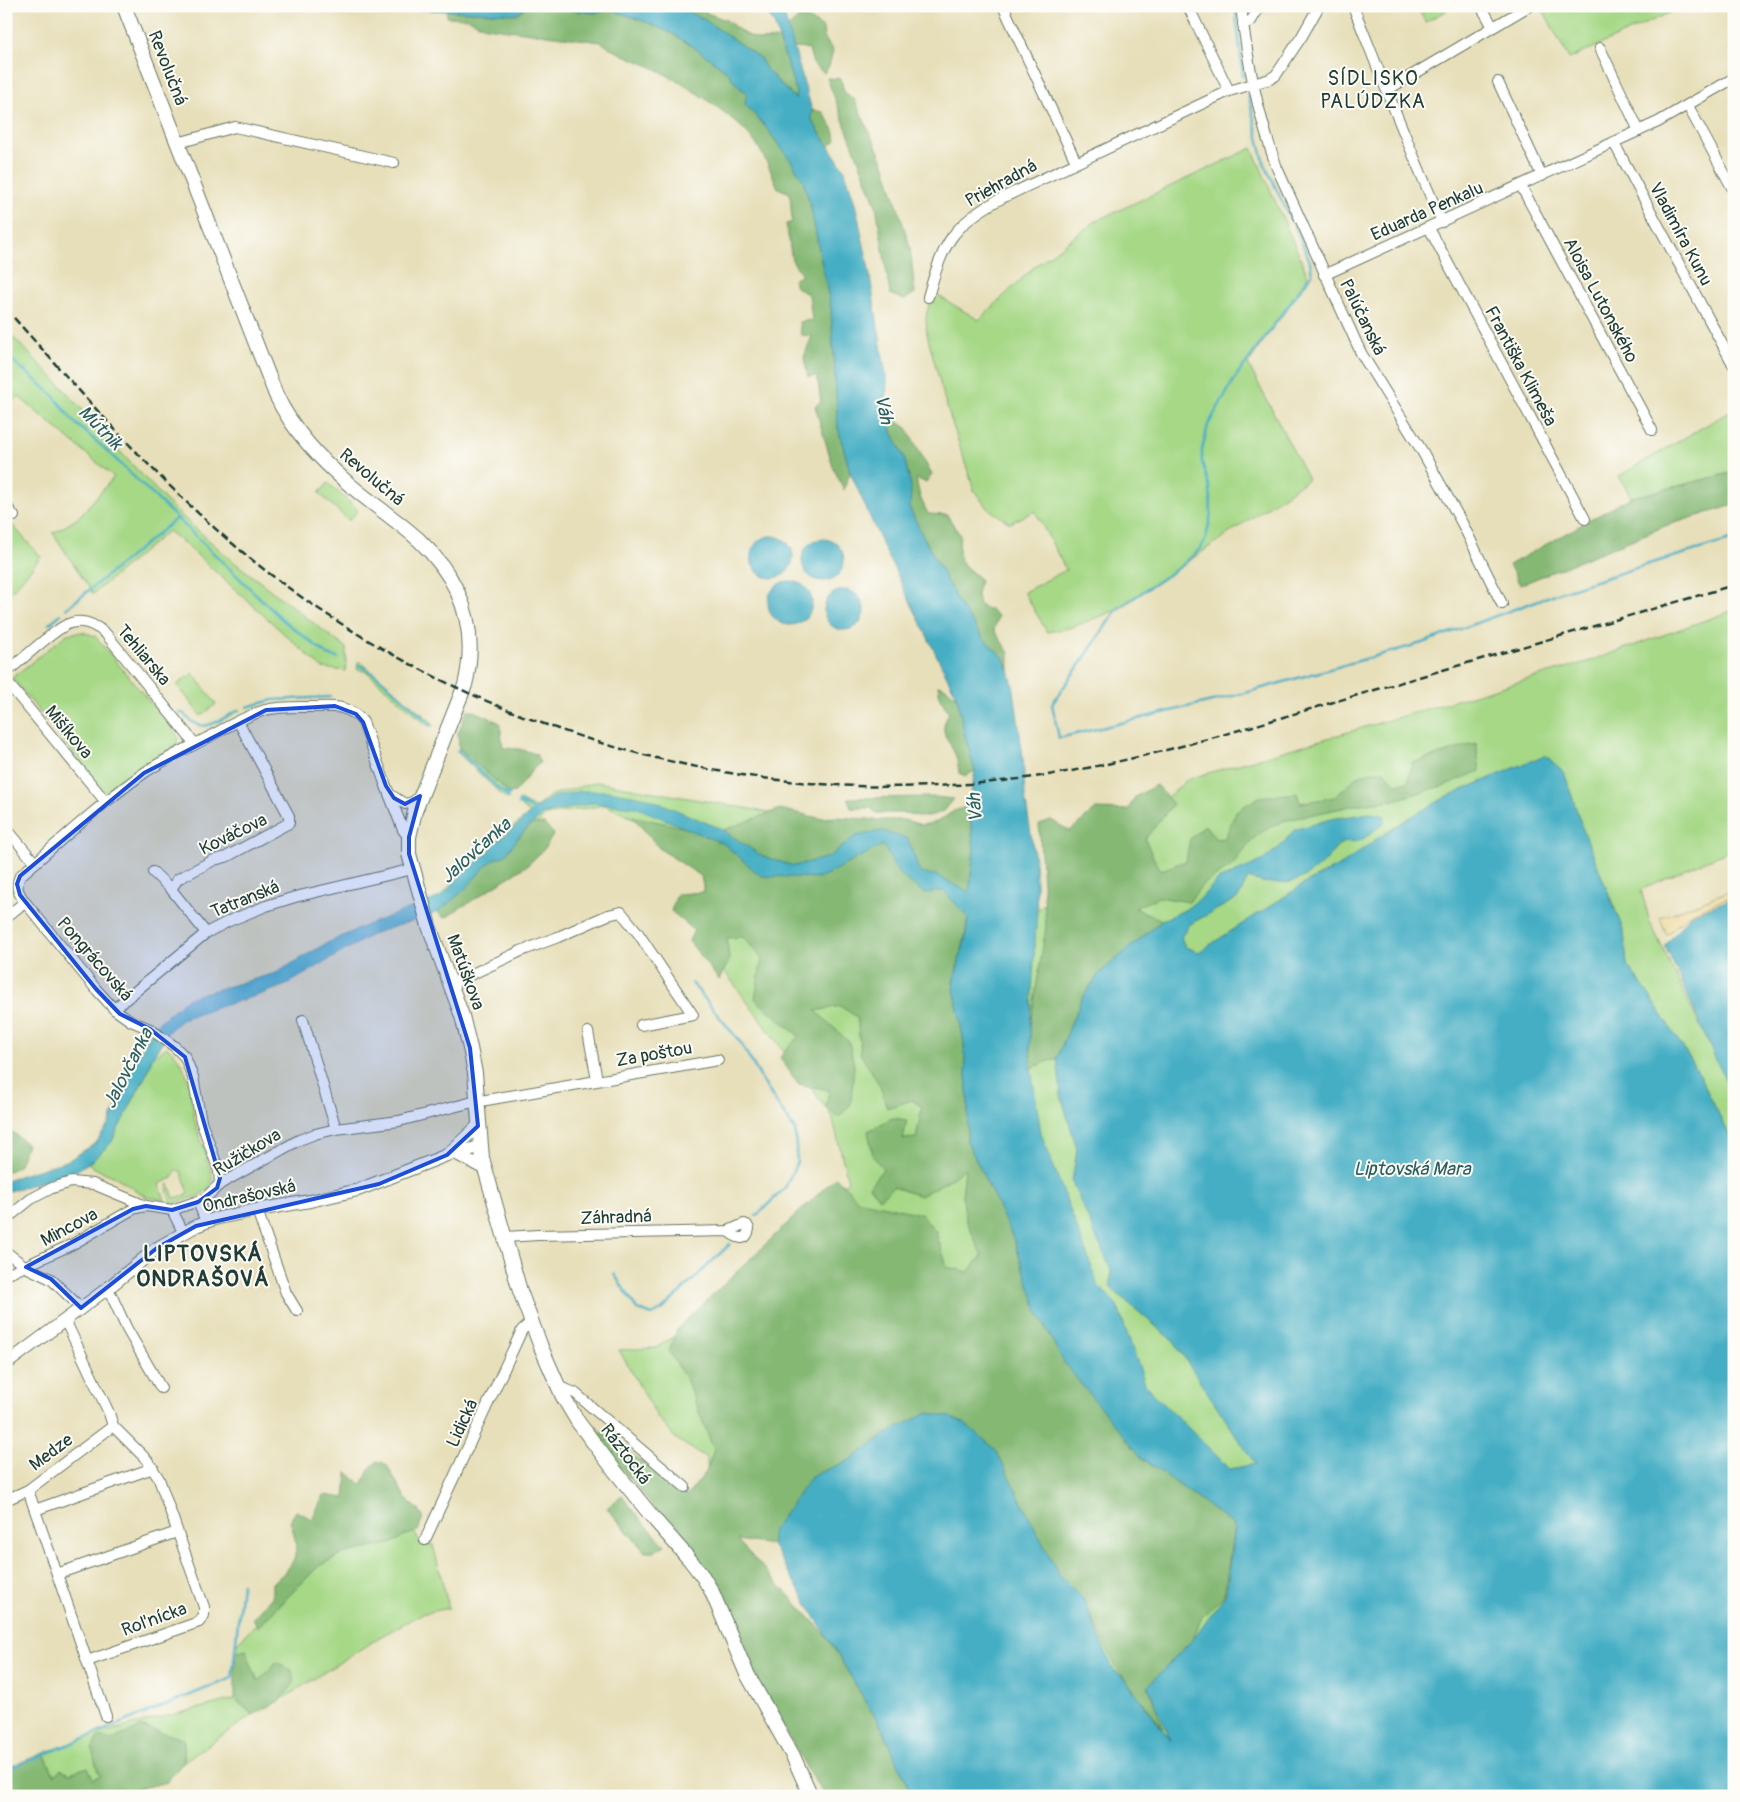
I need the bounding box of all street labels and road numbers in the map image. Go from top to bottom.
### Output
street label: Revolučná [143,27,192,109]
street label: Priehradná [961,154,1041,213]
street label: Eduarda Penkalu [1367,176,1487,246]
street label: Vladimíra Kunu [1644,179,1717,290]
street label: Aloisa Lutonského [1558,234,1643,367]
street label: Palúčanská [1334,275,1391,359]
street label: Františka Klimeša [1479,302,1562,430]
street label: Revolučná [334,443,409,511]
street label: Tehliarska [112,620,176,690]
street label: Mišíkova [40,701,98,764]
street label: Kováčova [196,808,271,861]
street label: Tatranská [207,875,283,924]
street label: Pongrácovská [52,912,138,1006]
street label: Matúškova [441,931,490,1013]
street label: Za poštou [614,1037,694,1072]
street label: Ružičkova [209,1123,285,1182]
street label: Ondrašovská [200,1175,298,1218]
street label: Mincova [37,1203,102,1252]
street label: Záhradná [580,1205,652,1230]
street label: Lidická [441,1395,484,1451]
street label: Ráztocká [595,1419,656,1489]
street label: Medze [25,1428,78,1476]
street label: Roľnícka [119,1597,190,1642]

